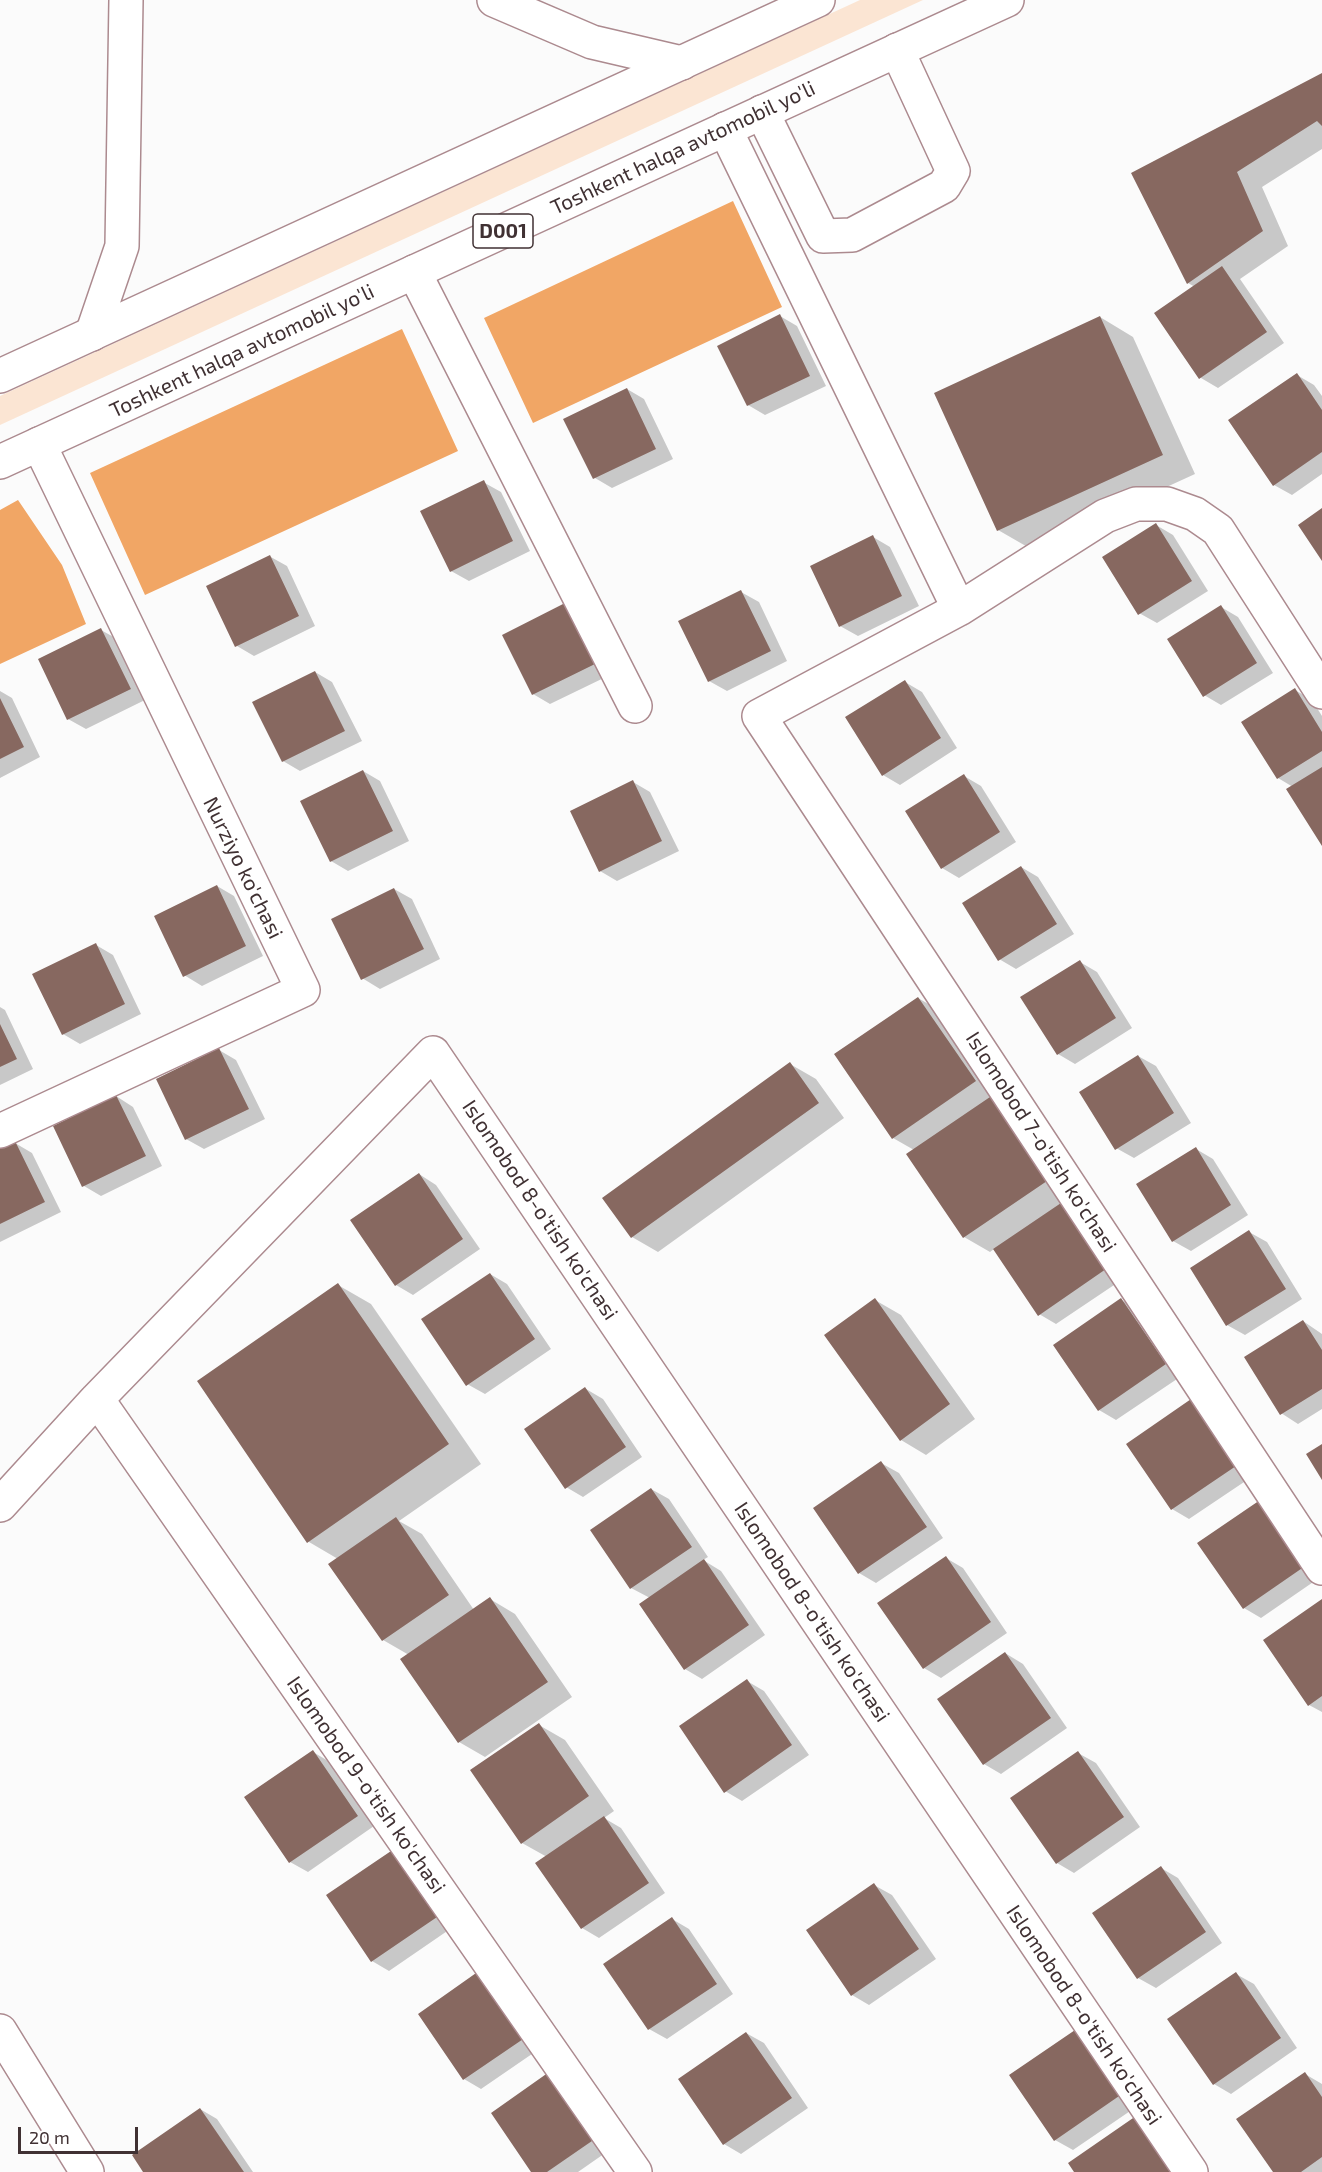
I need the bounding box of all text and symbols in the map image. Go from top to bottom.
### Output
street label: Toshkent halqa avtomobil yo'li [547,76,819,220]
road number: D001 [473,214,533,248]
street label: Toshkent halqa avtomobil yo'li [106,279,378,423]
street label: Nurziyo ko'chasi [198,793,288,943]
street label: Islomobod 7-o'tish ko'chasi [960,1027,1122,1257]
street label: Islomobod 8-o'tish ko'chasi [457,1095,623,1325]
street label: Islomobod 8-o'tish ko'chasi [729,1497,895,1727]
street label: Islomobod 9-o'tish ko'chasi [281,1672,451,1898]
street label: Islomobod 8-o'tish ko'chasi [1001,1900,1167,2130]
scale bar [21,2115,141,2153]
text: 20 m [29,2126,70,2148]

